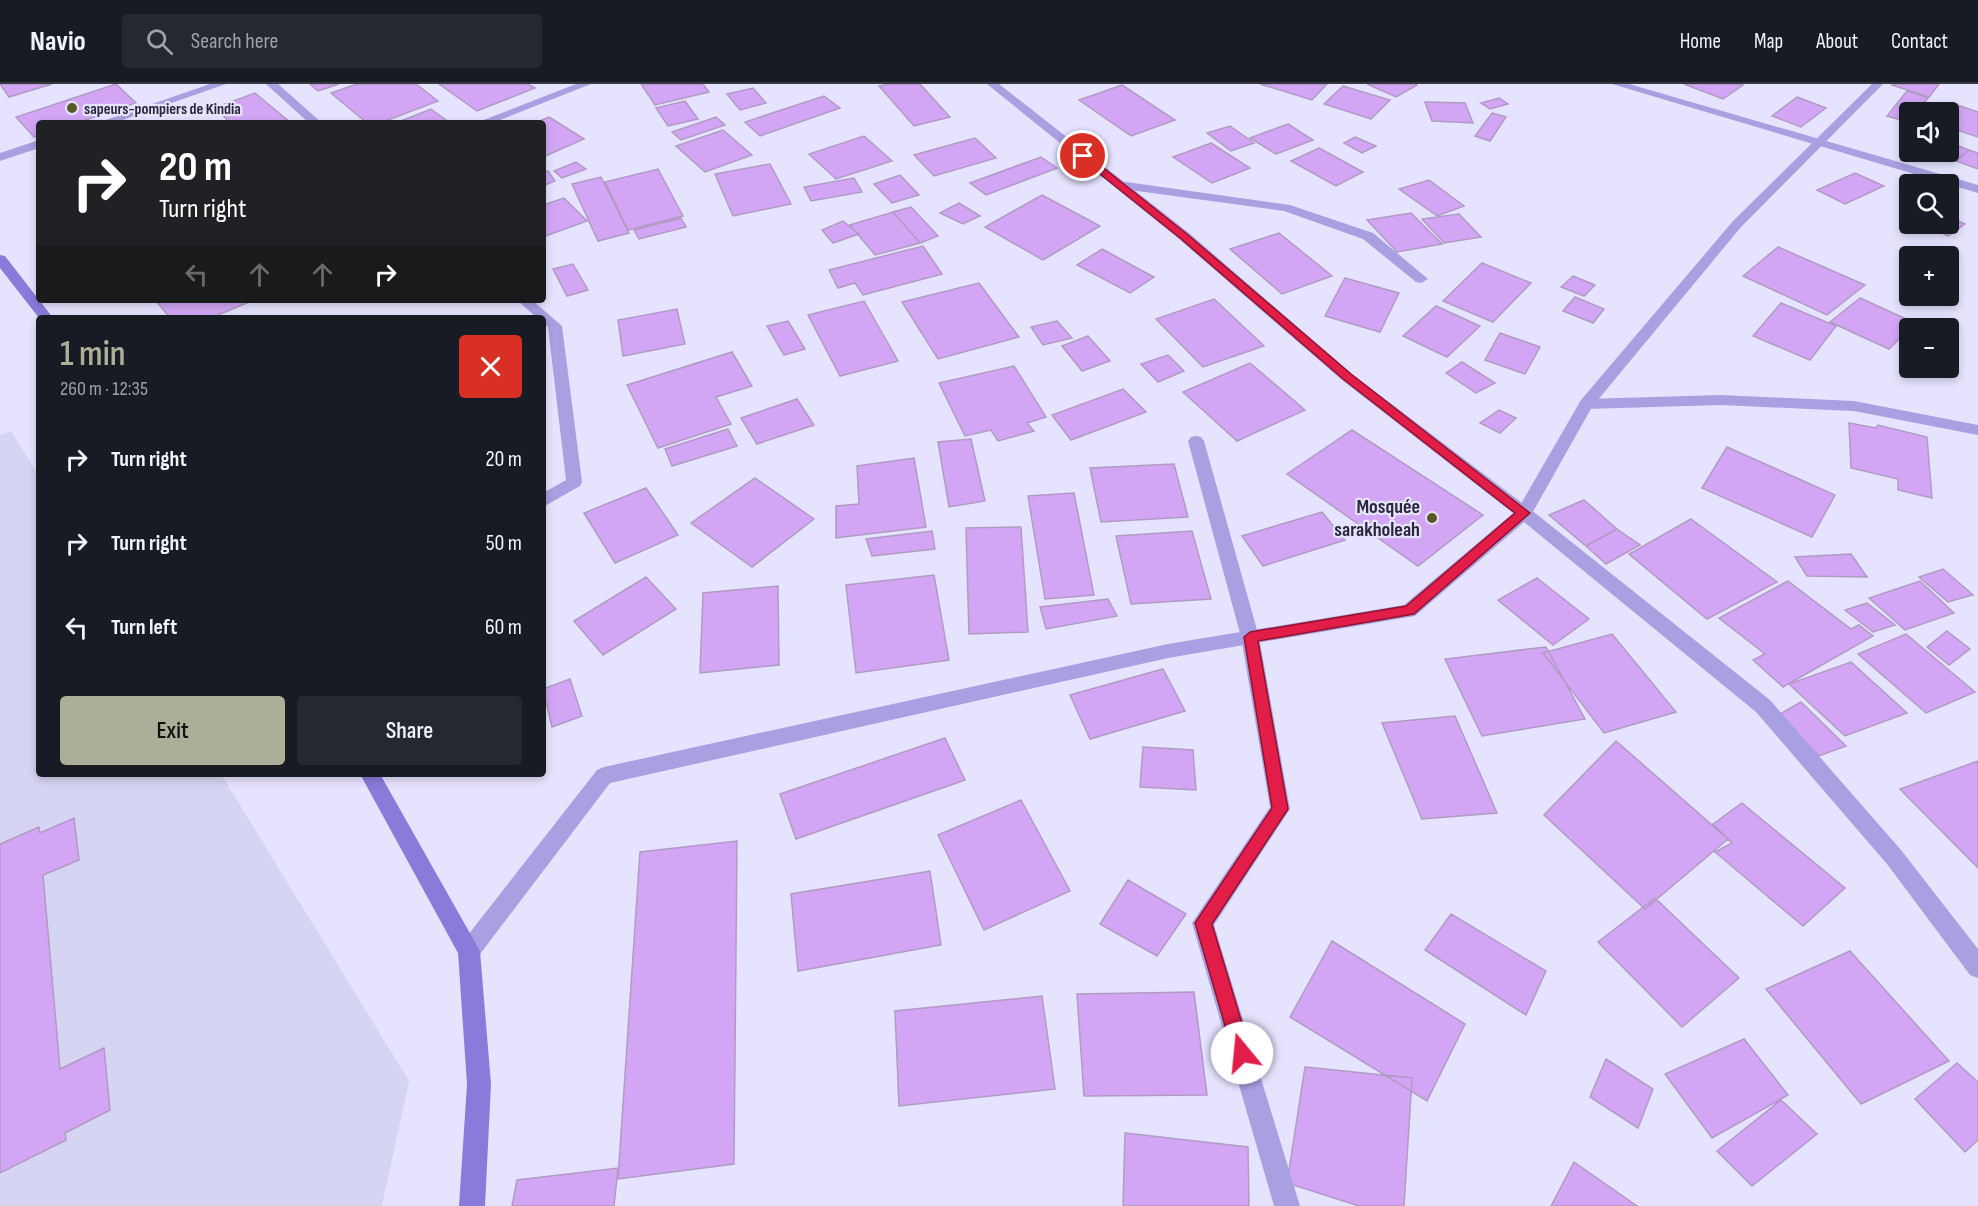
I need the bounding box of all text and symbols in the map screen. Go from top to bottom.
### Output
search box [122,14,542,68]
text: Navio [30,25,86,58]
icon: search [143,25,176,58]
text: Search here [191,28,278,55]
text: Home [1680,29,1721,54]
text: Map [1754,29,1783,54]
text: About [1816,29,1858,54]
text: Contact [1891,29,1948,54]
place label: sapeurs-pompiers de Kindia [84,100,241,119]
marker: sapeurs-pompiers de Kindia [65,101,79,115]
map controls [1899,102,1959,378]
button: sound [1899,102,1959,162]
pin [1057,130,1108,181]
icon: arrive [1066,139,1099,172]
text: 20 m [159,142,232,193]
icon: right [60,144,138,222]
button: search [1899,174,1959,234]
text: Turn right [159,193,246,225]
button: + [1899,246,1959,306]
icon: left [180,258,213,291]
icon: ahead [243,258,276,291]
icon: ahead [306,258,339,291]
icon: right [369,258,402,291]
button: − [1899,318,1959,378]
text: 1 min [60,333,125,376]
button: close [459,335,522,398]
text: 260 m · 12:35 [60,377,148,401]
icon: right [60,443,93,476]
text: Turn right [111,446,187,473]
text: 20 m [486,446,522,473]
place label: Mosquée sarakholeah [1334,495,1420,542]
marker: Mosquée sarakholeah [1425,511,1439,525]
icon: right [60,527,93,560]
text: Turn right [111,530,187,557]
text: 50 m [486,530,522,557]
icon: left [60,611,93,644]
text: Turn left [111,614,177,641]
text: 60 m [485,614,522,641]
button: Exit [60,696,285,765]
button: Share [297,696,522,765]
position arrow [1210,1021,1274,1085]

